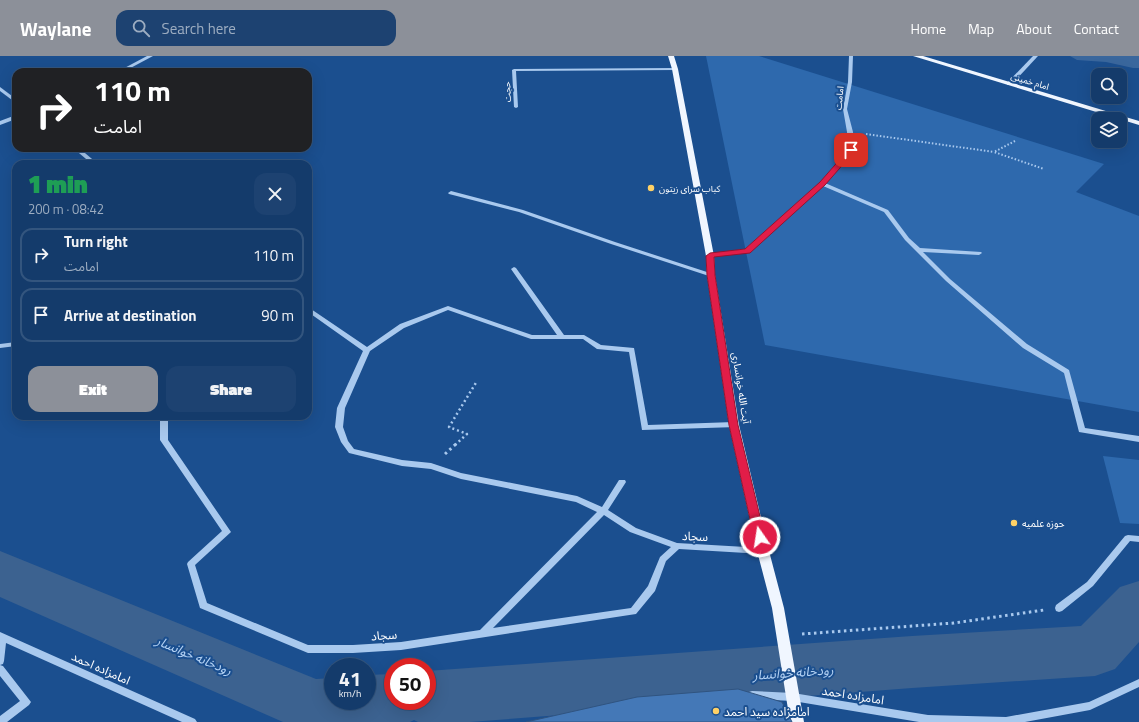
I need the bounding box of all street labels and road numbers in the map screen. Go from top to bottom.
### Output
street label: امام خمینی [1009,69,1051,94]
street label: حجت [500,81,514,103]
street label: امامت [831,85,847,111]
street label: آیت الله خوانساری [728,351,754,426]
street label: سجاد [682,526,708,546]
street label: سجاد [370,625,398,645]
street label: امامزاده احمد [68,647,134,689]
street label: امامزاده احمد [821,681,886,709]

